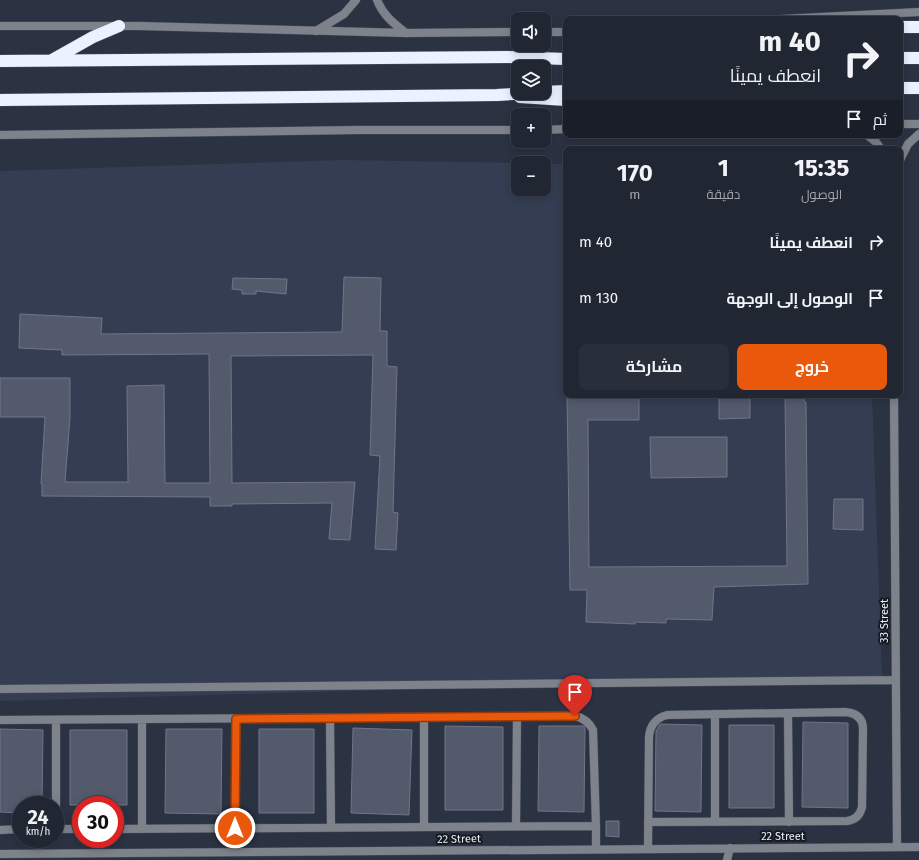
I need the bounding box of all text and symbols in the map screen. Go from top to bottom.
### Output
map controls [511,12,551,196]
button: sound [511,12,551,52]
text: 40 m [758,25,821,58]
icon: right [835,32,887,84]
button: layers [511,60,551,100]
text: انعطف يمينًا [730,65,821,87]
button: + [511,108,551,148]
icon: arrive [843,108,865,130]
text: ثم [873,111,887,129]
text: 1 [718,154,729,182]
text: 15:35 [794,154,849,182]
button: − [511,156,551,196]
text: 170 [617,159,653,187]
text: m [629,187,640,202]
text: دقيقة [706,187,740,202]
text: الوصول [801,187,842,202]
icon: right [865,231,887,253]
text: 40 m [579,233,612,251]
text: انعطف يمينًا [769,234,853,252]
icon: arrive [865,287,887,309]
text: 130 m [579,289,618,307]
text: الوصول إلى الوجهة [726,290,853,308]
button: مشاركة [579,344,729,390]
button: خروج [737,344,887,390]
street label: 33 Street [878,599,891,643]
pin [558,675,592,716]
icon: arrive [564,681,586,703]
speed limit sign: 30 [72,796,124,848]
text: 24 [27,805,49,829]
position arrow [214,807,256,849]
text: km/h [26,826,50,838]
street label: 22 Street [761,830,805,843]
street label: 22 Street [437,832,481,846]

